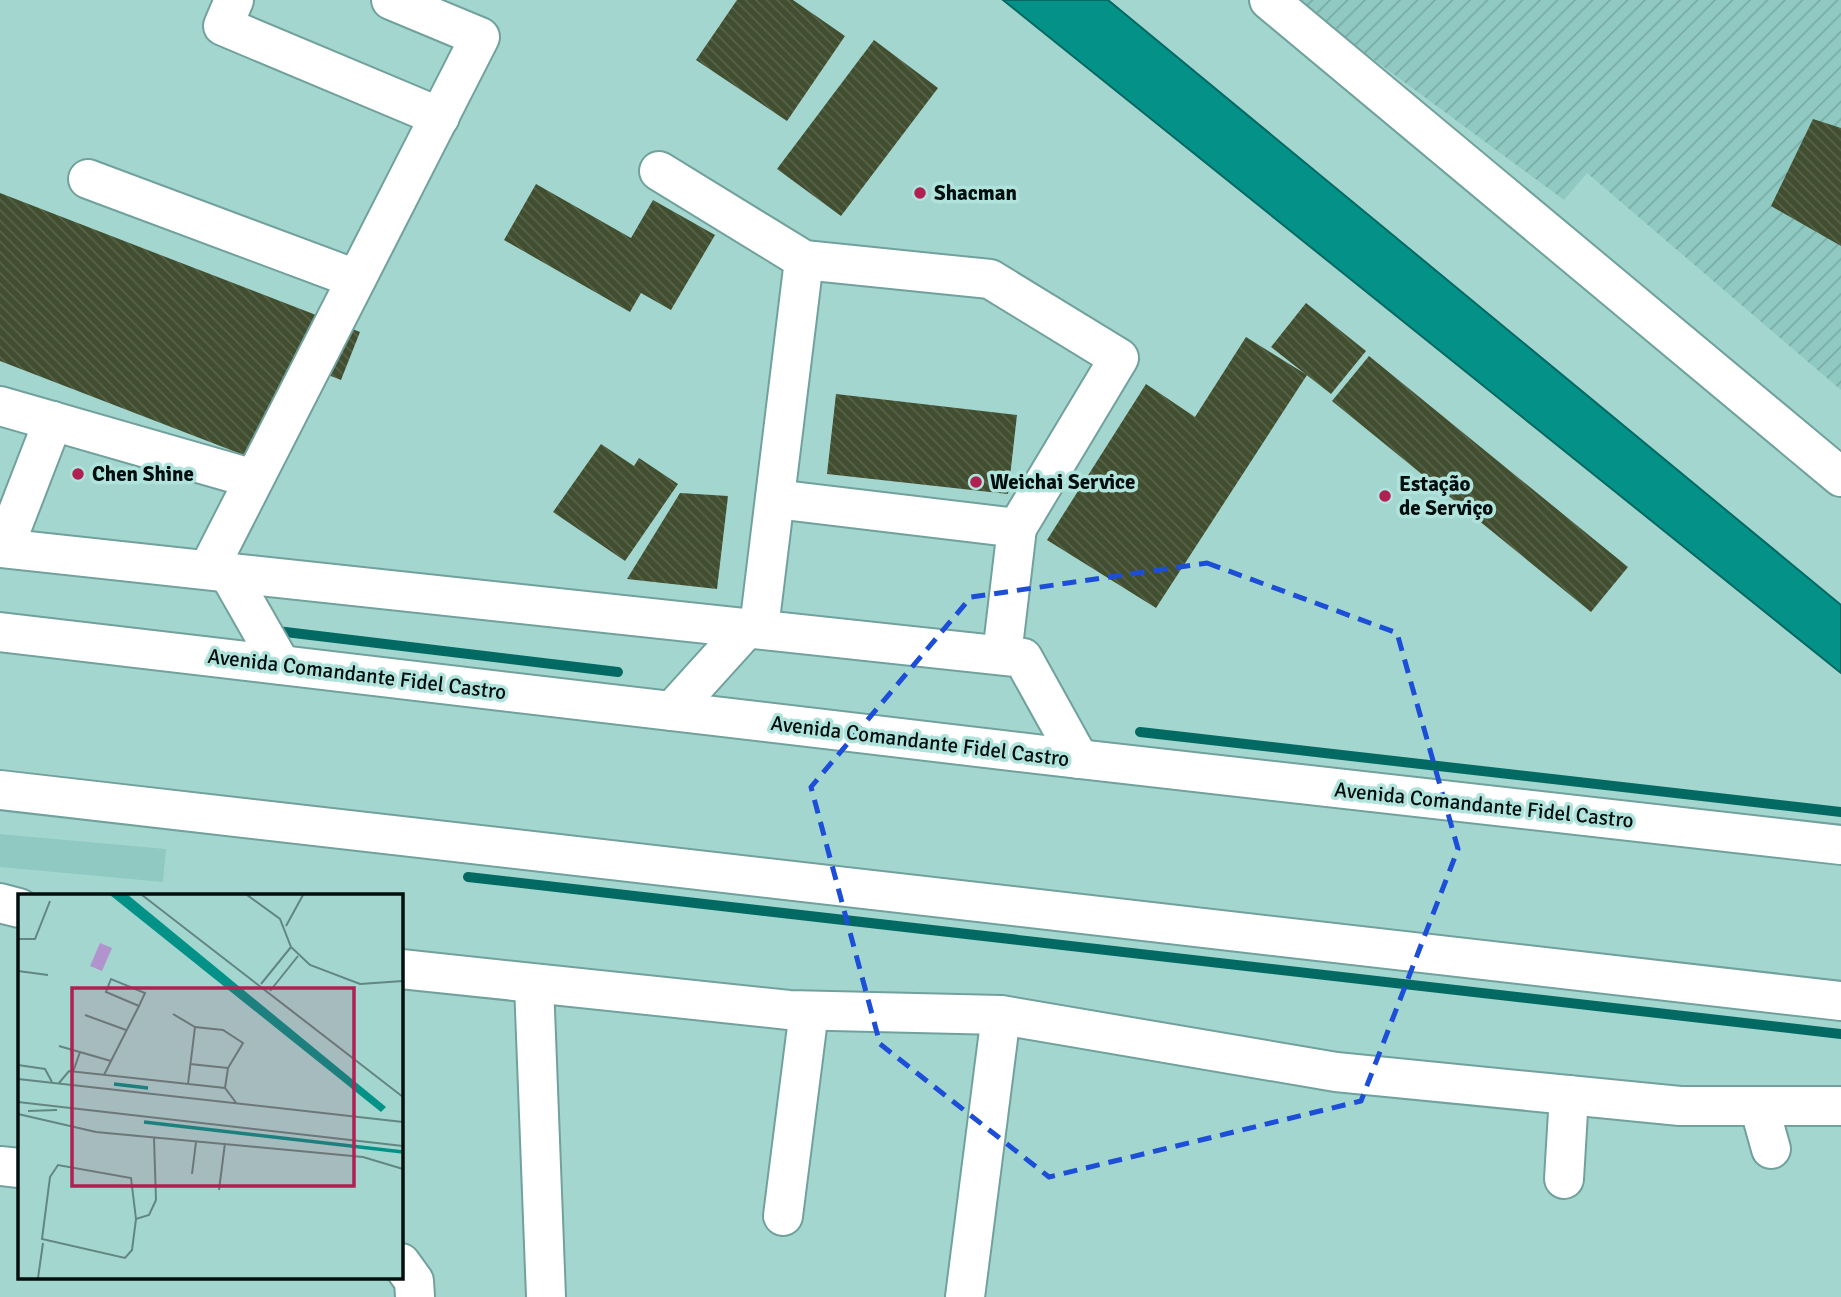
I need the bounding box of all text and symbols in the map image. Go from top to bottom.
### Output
place label: Shacman [934,180,1017,206]
marker: Shacman [912,185,928,201]
place label: Chen Shine [92,461,194,487]
marker: Chen Shine [70,466,86,482]
place label: Weichai Service [990,469,1135,495]
place label: Estação de Serviço [1399,471,1493,521]
marker: Weichai Service [968,474,984,490]
marker: Estação de Serviço [1377,488,1393,504]
street label: Avenida Comandante Fidel Castro [206,643,508,705]
street label: Avenida Comandante Fidel Castro [769,710,1071,772]
street label: Avenida Comandante Fidel Castro [1333,776,1635,834]
inset map [18,894,402,1280]

